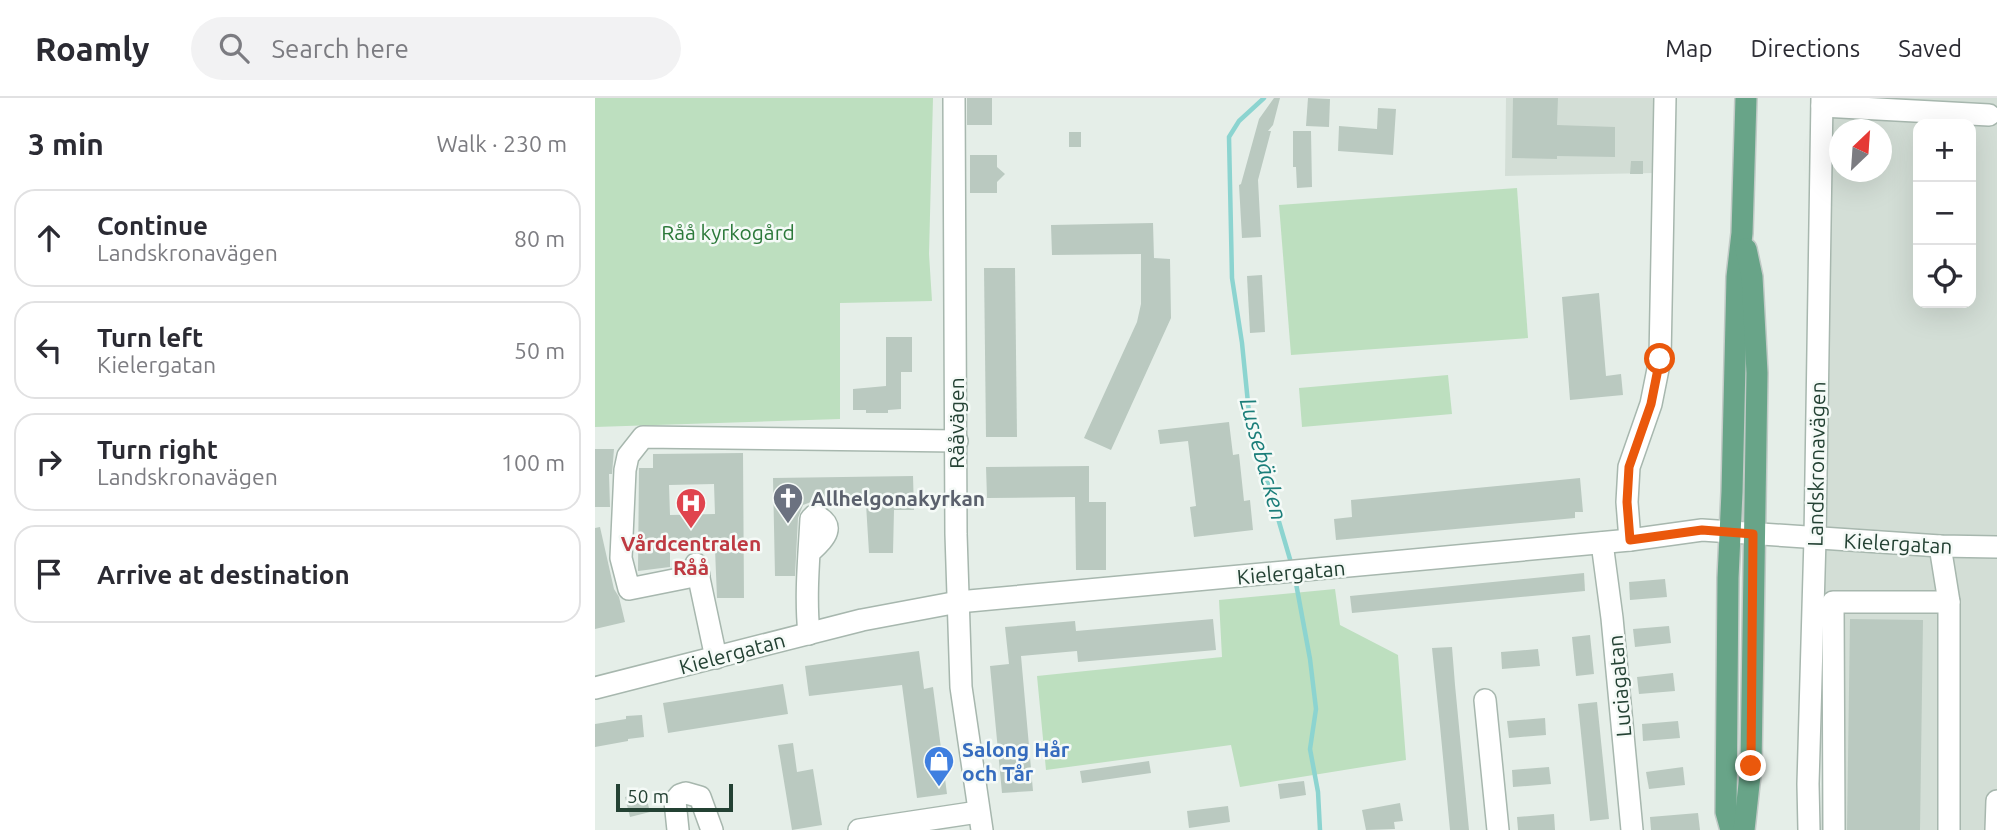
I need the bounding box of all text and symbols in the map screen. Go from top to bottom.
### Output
search box [191,17,681,80]
icon: search [215,29,253,67]
text: Roamly [35,30,149,67]
text: Search here [271,34,409,63]
text: Map [1665,35,1712,62]
text: Directions [1750,35,1860,62]
text: Saved [1898,35,1962,62]
north arrow [1829,119,1892,182]
map controls [1913,119,1976,308]
button: + [1913,119,1976,182]
text: 3 min [28,127,104,161]
text: Walk · 230 m [436,131,567,156]
button: − [1913,182,1976,245]
text: Continue [97,211,208,240]
icon: ahead [30,219,68,257]
park label: Råå kyrkogård [661,220,795,244]
text: 80 m [514,226,565,251]
text: Landskronavägen [97,240,278,265]
button: locate [1913,245,1976,308]
text: Turn left [97,323,203,352]
icon: left [30,331,68,369]
text: 50 m [514,338,565,363]
route start [1644,343,1675,374]
text: Kielergatan [97,352,216,377]
street label: Rååvägen [944,377,968,469]
street label: Landskronavägen [1803,381,1829,547]
water label: Lussebäcken [1236,395,1292,523]
text: Turn right [97,435,218,464]
icon: right [30,443,68,481]
text: 100 m [501,450,565,475]
text: Landskronavägen [97,464,278,489]
church icon: Allhelgonakyrkan [771,481,805,525]
hospital icon: Vårdcentralen Råå [674,486,708,530]
place label: Allhelgonakyrkan [811,486,985,510]
street label: Kielergatan [1843,528,1953,558]
place label: Vårdcentralen Råå [621,531,761,579]
icon: arrive [30,555,68,593]
street label: Kielergatan [1236,555,1346,589]
text: Arrive at destination [97,560,350,589]
street label: Kielergatan [676,627,788,679]
street label: Luciagatan [1603,634,1635,738]
place label: Salong Hår och Tår [962,737,1070,785]
shop icon: Salong Hår och Tår [922,744,956,788]
route end [1735,750,1766,781]
scale bar [616,781,733,813]
text: 50 m [627,785,669,807]

